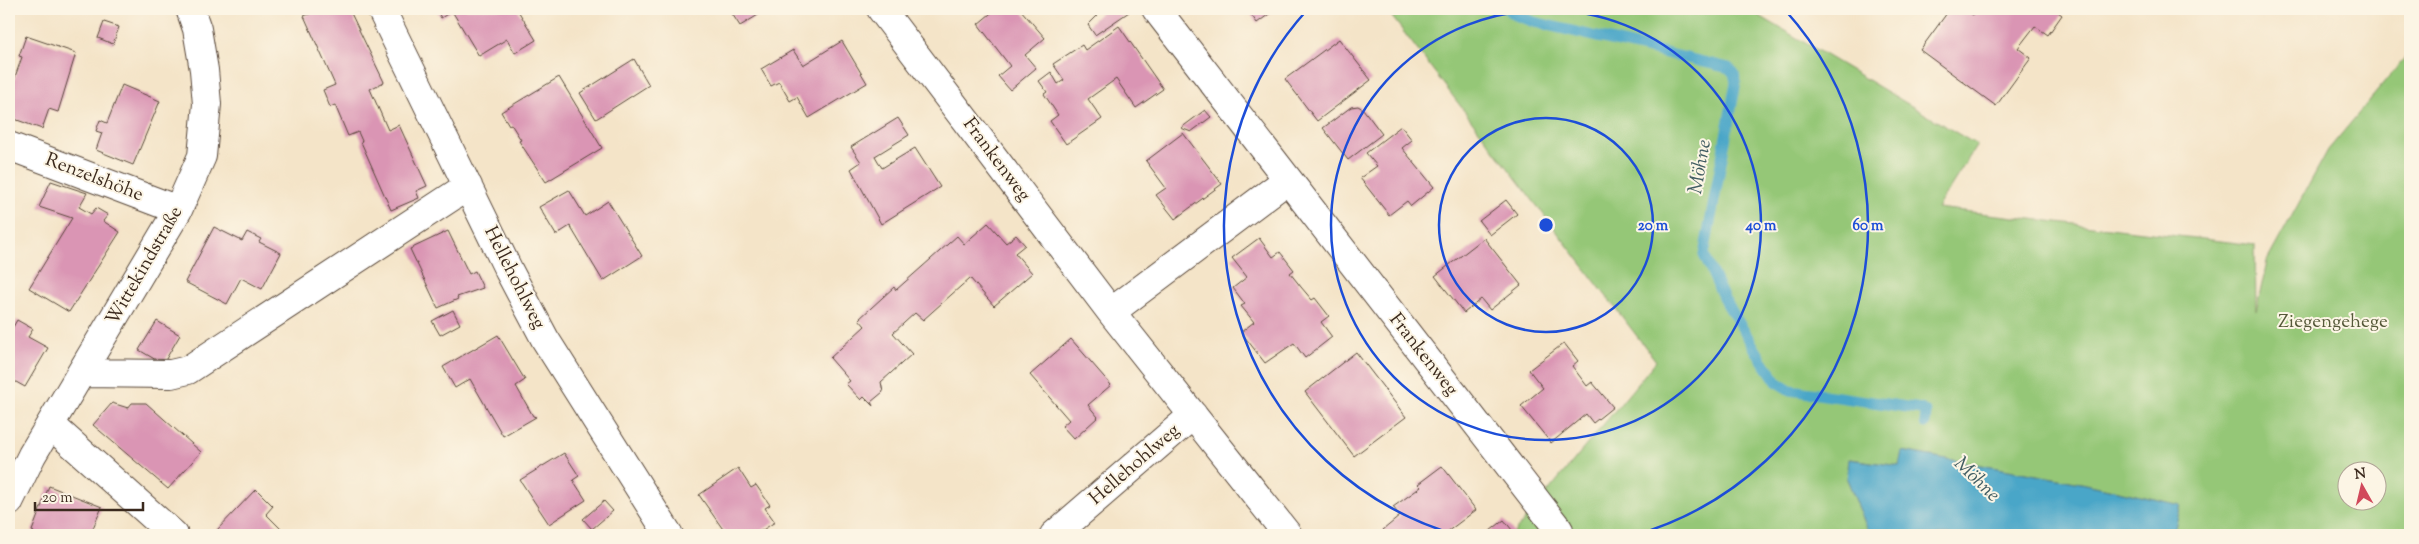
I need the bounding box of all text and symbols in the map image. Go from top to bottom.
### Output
street label: Frankenweg [956,112,1036,208]
water label: Möhne [1682,137,1720,197]
street label: Renzelshöhe [41,147,147,209]
street label: Wittekindstraße [100,201,190,330]
centre of rings [1537,216,1555,234]
text: 20 m [1638,216,1669,237]
text: 40 m [1745,216,1777,237]
text: 60 m [1853,216,1884,237]
street label: Hellehohlweg [476,222,552,334]
street label: Frankenweg [1382,308,1464,402]
park label: Ziegengehege [2278,309,2388,336]
street label: Hellehohlweg [1084,418,1186,512]
water label: Möhne [1946,450,2006,510]
north arrow [2336,462,2386,512]
text: N [2354,464,2367,486]
scale bar [35,479,142,511]
text: 20 m [42,488,73,509]

